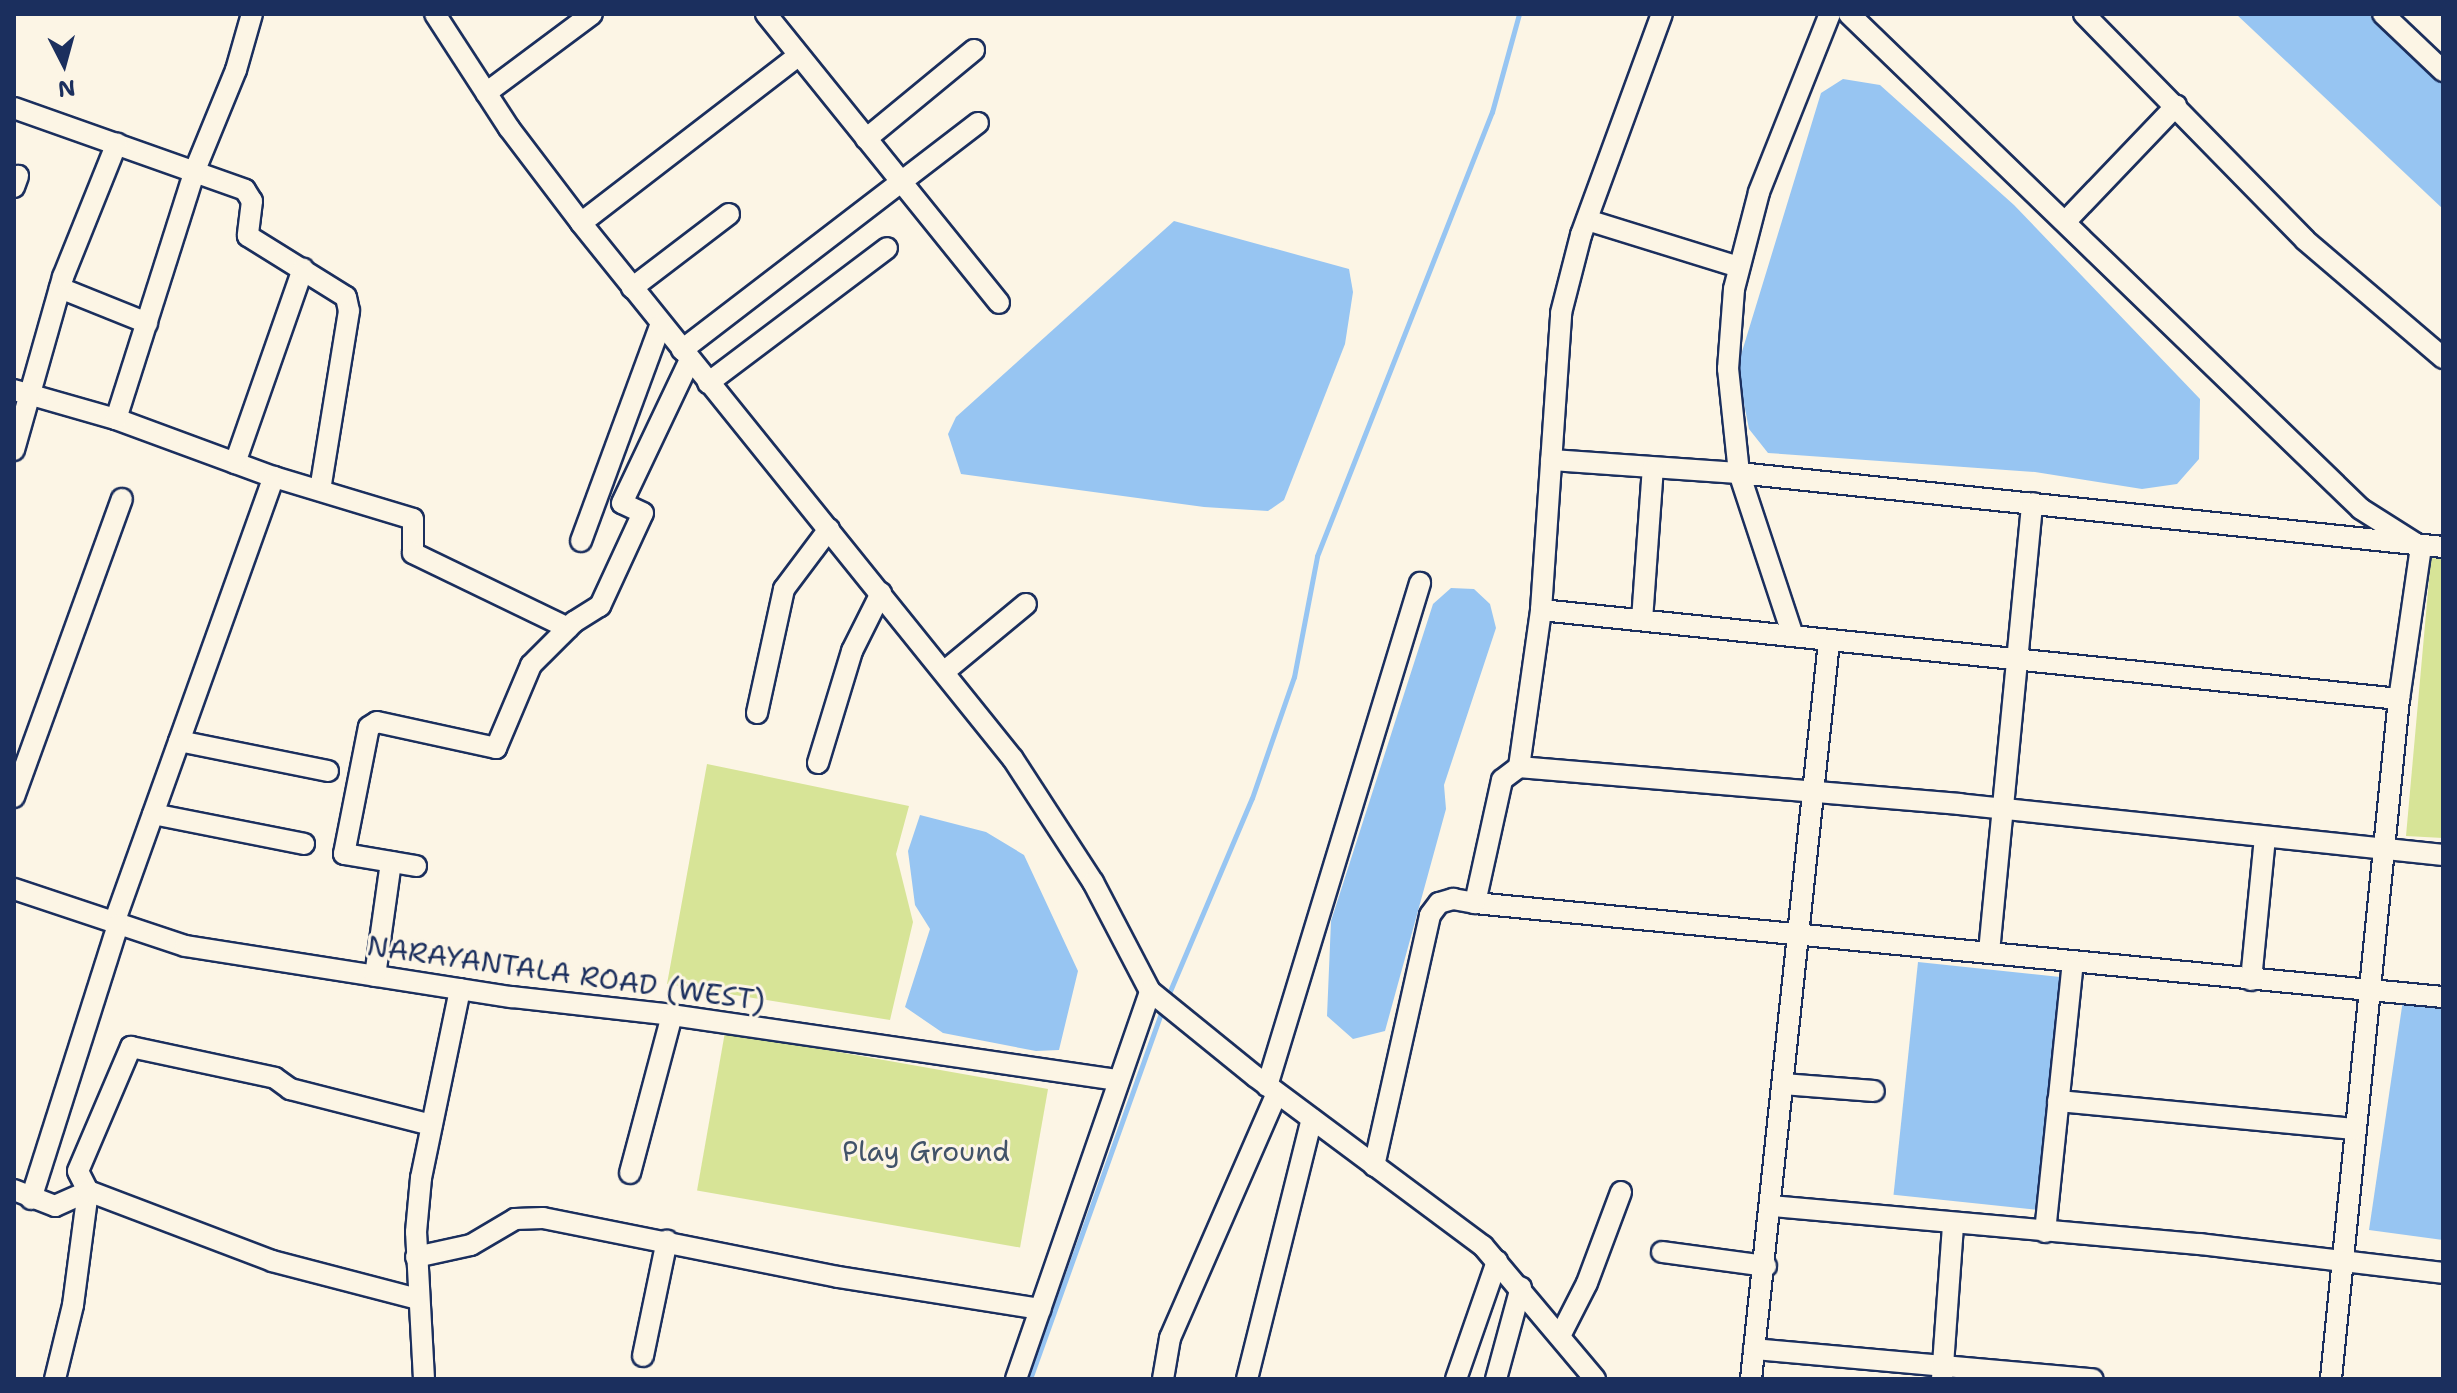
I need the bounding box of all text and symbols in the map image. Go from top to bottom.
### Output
north arrow [24,24,104,104]
text: N [56,73,77,104]
street label: NARAYANTALA ROAD (WEST) [365,928,767,1018]
park label: Play Ground [842,1134,1010,1168]

